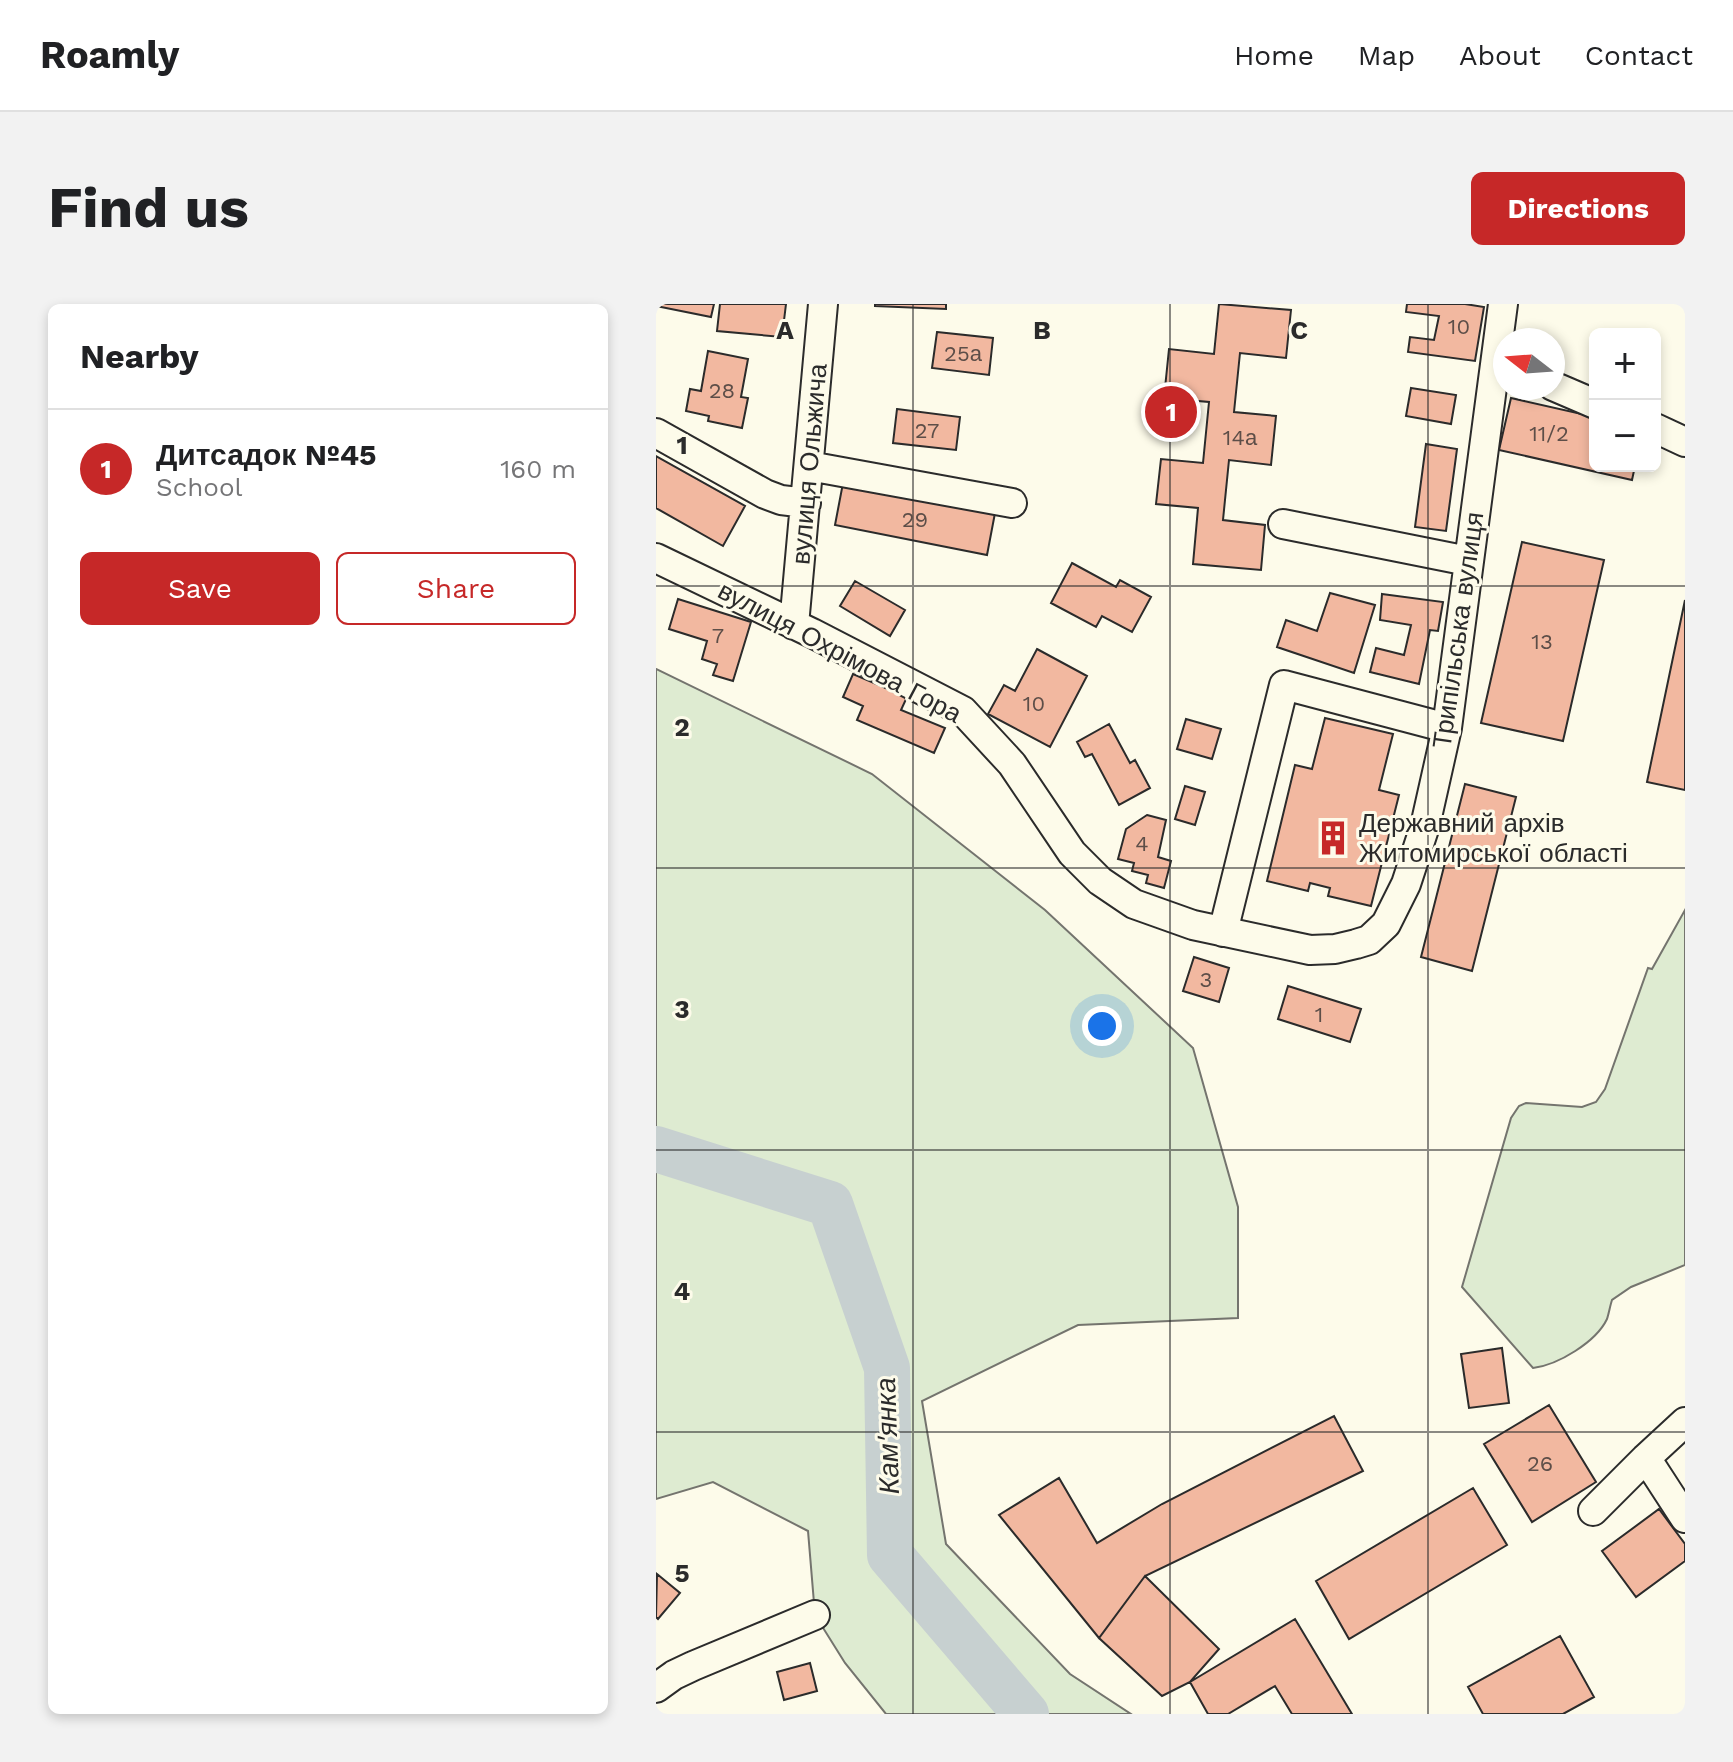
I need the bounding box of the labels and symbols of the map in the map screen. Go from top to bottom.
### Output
house number: 10 [1448,314,1470,339]
text: A [776,315,794,345]
text: B [1033,315,1051,345]
text: C [1290,315,1308,345]
north arrow [1493,328,1565,400]
house number: 25а [944,341,983,366]
street label: вулиця Ольжича [785,362,833,566]
house number: 28 [709,378,735,403]
pin: 1 [1145,382,1197,442]
house number: 27 [915,418,939,443]
house number: 11/2 [1529,421,1569,446]
house number: 14а [1223,425,1258,450]
text: 1 [676,430,688,460]
house number: 29 [902,507,928,532]
street label: Трипільська вулиця [1427,510,1489,750]
street label: вулиця Охрімова Гора [713,575,967,729]
house number: 7 [712,623,724,648]
house number: 13 [1531,629,1553,654]
house number: 10 [1023,691,1045,716]
text: 2 [674,712,690,742]
place label: Державний архів Житомирської області [1359,808,1628,868]
building icon: Державний архів Житомирської області [1314,819,1352,857]
house number: 4 [1135,831,1149,856]
house number: 3 [1200,967,1212,992]
text: 3 [674,994,690,1024]
house number: 1 [1315,1002,1323,1027]
your location [1082,1006,1122,1046]
text: 4 [674,1276,691,1306]
water label: Кам'янка [869,1377,906,1495]
house number: 26 [1527,1451,1553,1476]
text: 5 [674,1558,690,1588]

